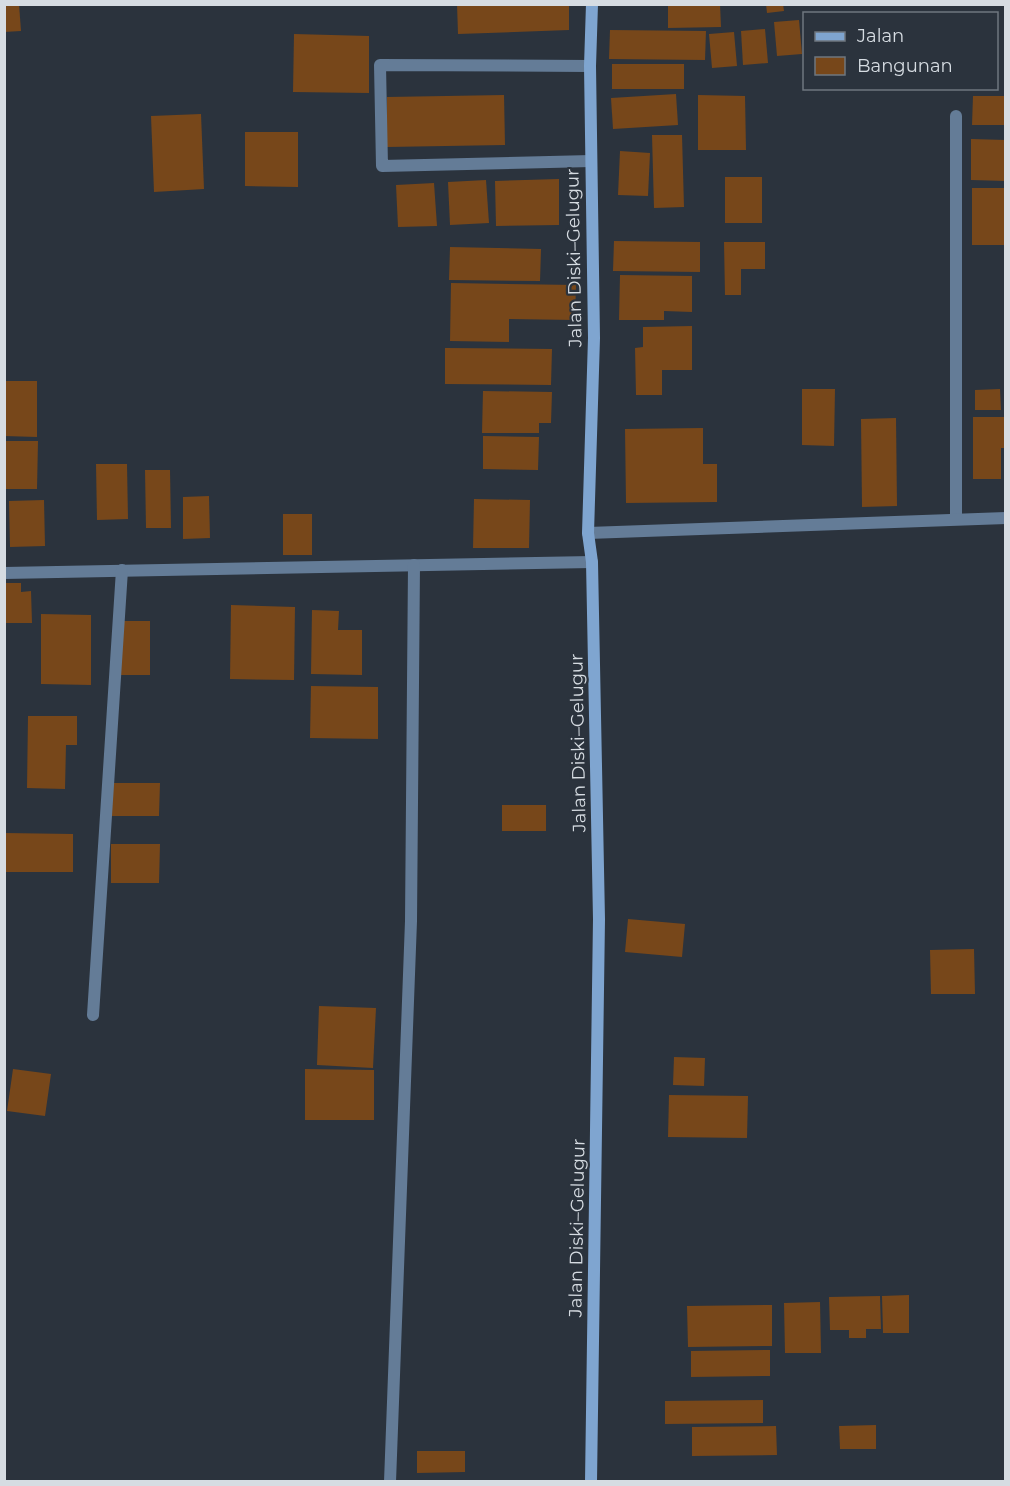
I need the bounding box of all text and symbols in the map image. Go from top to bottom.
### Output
legend [803,12,998,90]
text: Jalan [856,25,904,47]
text: Bangunan [857,55,953,77]
street label: Jalan Diski–Gelugur [561,169,587,348]
street label: Jalan Diski–Gelugur [565,654,591,833]
street label: Jalan Diski–Gelugur [564,1139,590,1318]

